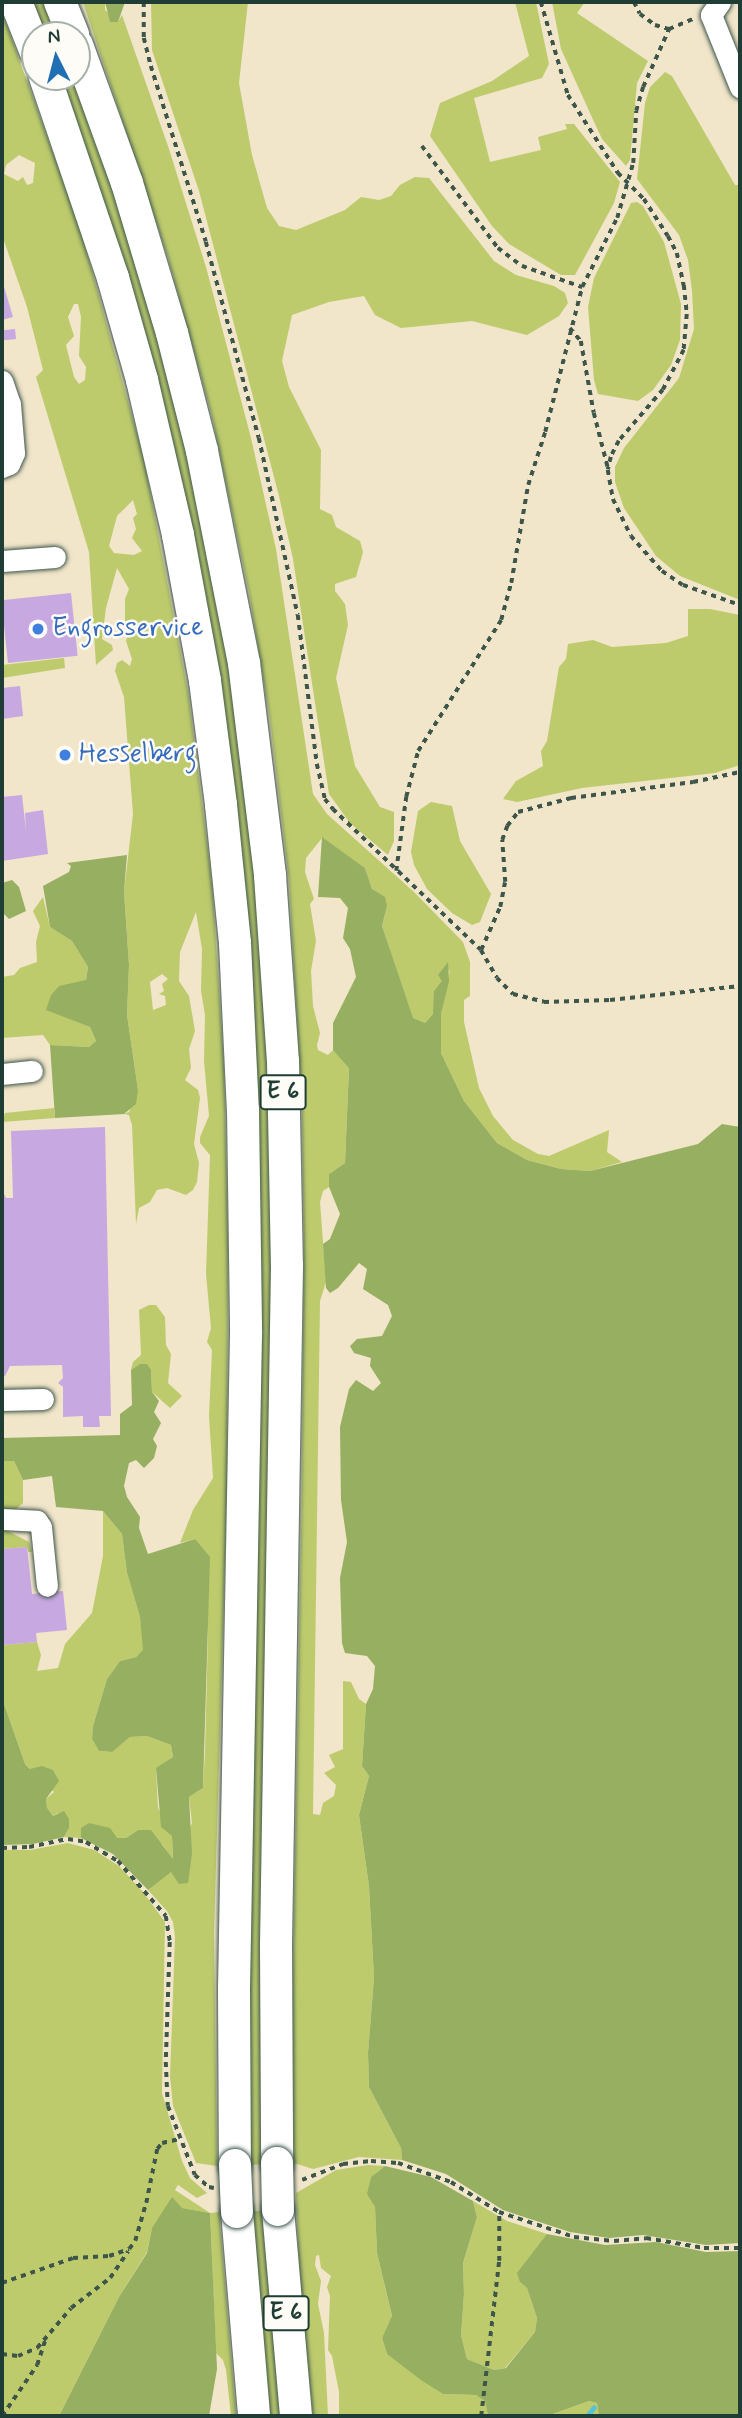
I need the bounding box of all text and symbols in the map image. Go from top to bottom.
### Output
north arrow [21,21,91,91]
text: N [46,24,62,50]
place label: Engrosservice [52,613,204,645]
marker: Engrosservice [30,621,46,637]
place label: Hesselberg [79,739,197,771]
marker: Hesselberg [57,747,73,763]
road number: E 6 [258,1072,308,1112]
road number: E 6 [262,2292,310,2334]

